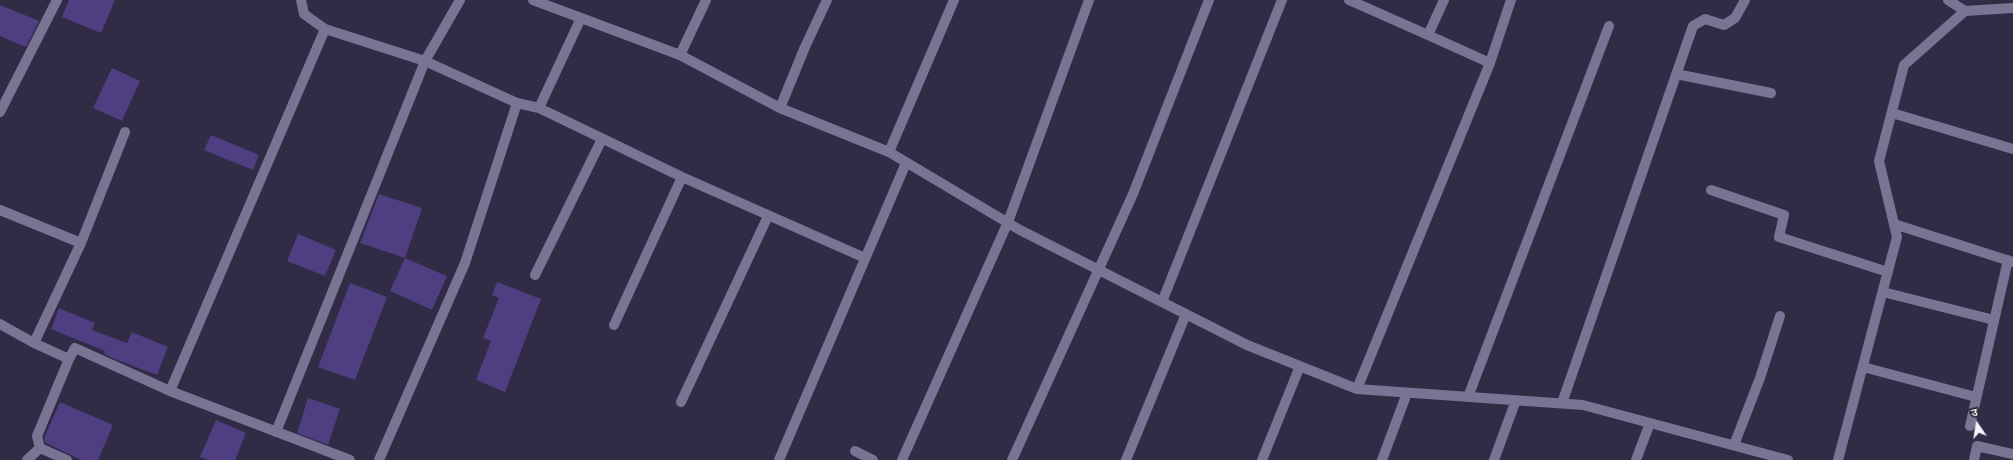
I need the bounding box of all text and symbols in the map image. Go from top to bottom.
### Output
north arrow [1957,404,1997,444]
text: उ [1970,406,1979,419]

